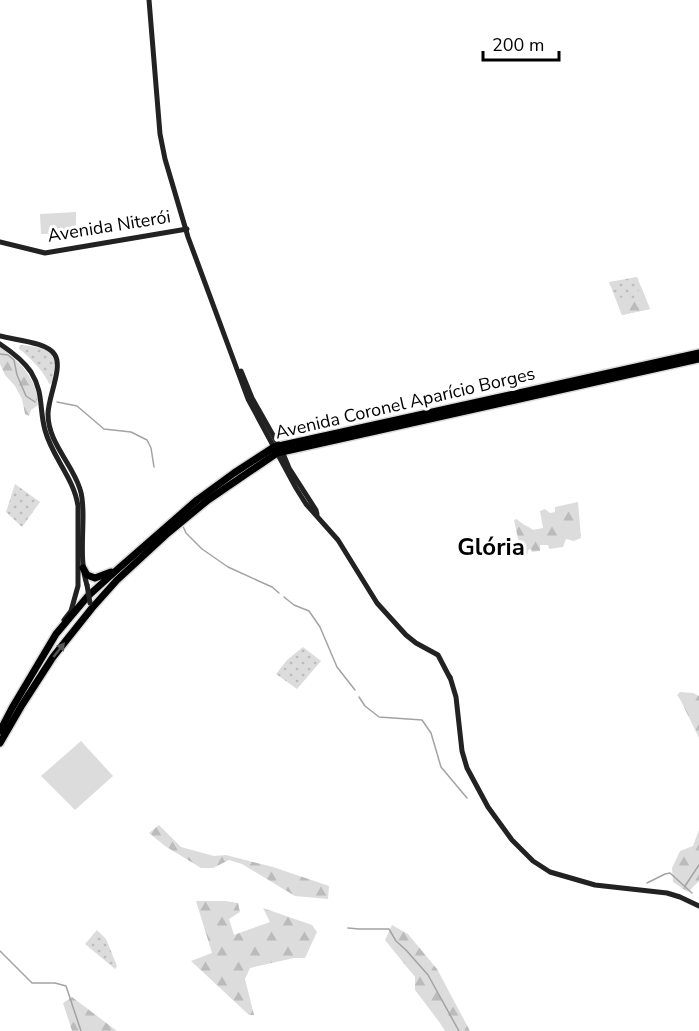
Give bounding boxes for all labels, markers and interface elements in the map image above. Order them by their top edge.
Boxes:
scale bar [483,24,560,62]
text: 200 m [492,33,544,57]
street label: Avenida Niterói [46,204,172,248]
street label: Avenida Coronel Aparício Borges [273,361,537,445]
district label: Glória [457,531,525,563]
one-way arrow [52,642,64,657]

